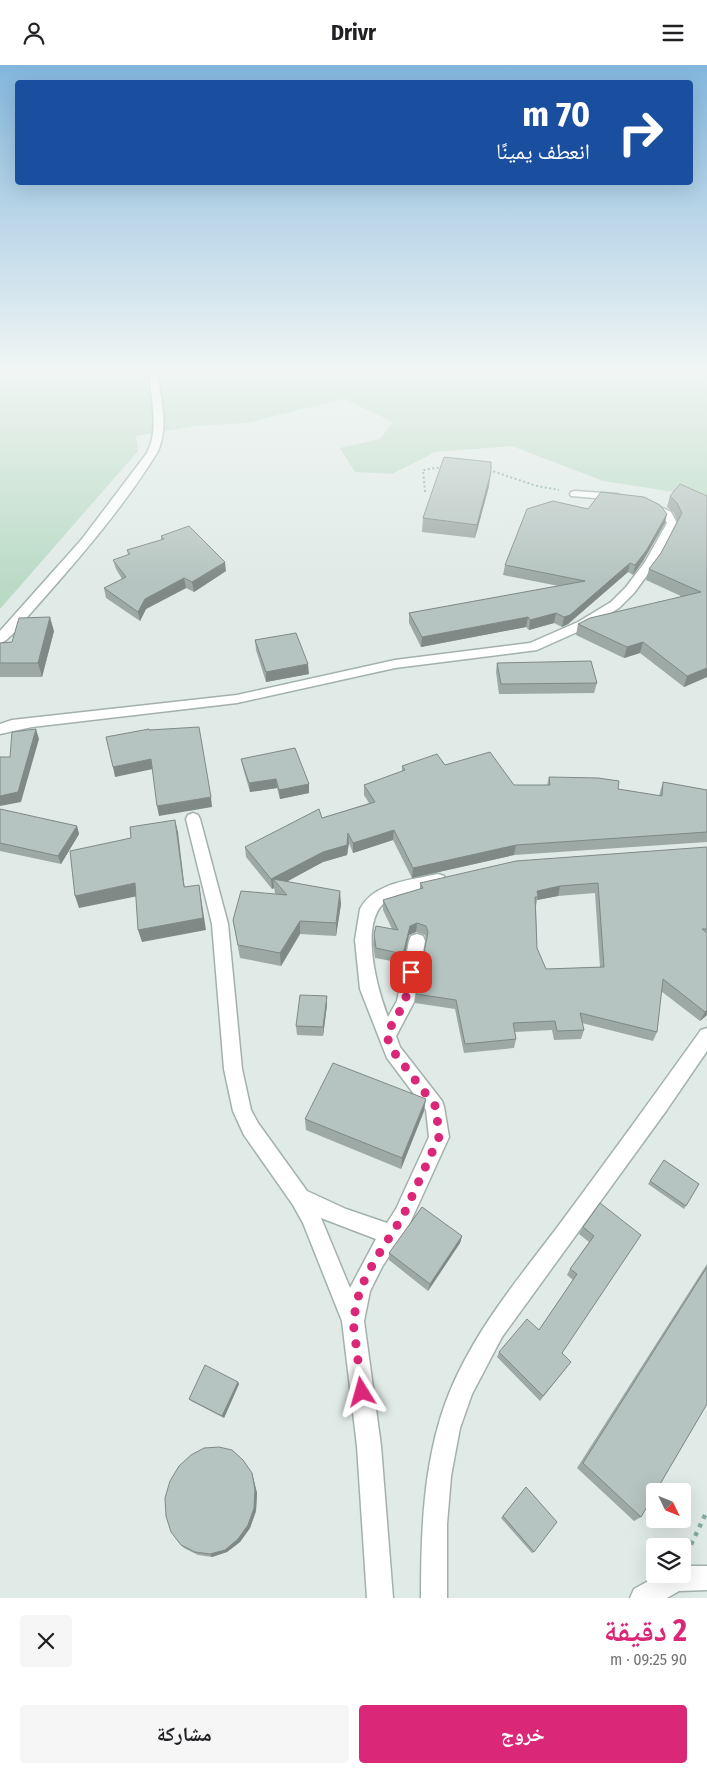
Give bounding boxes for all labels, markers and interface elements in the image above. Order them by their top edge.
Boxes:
icon: person [20,19,48,47]
text: Drivr [331,19,376,46]
icon: menu [659,19,687,47]
text: 70 m [522,93,590,135]
icon: right [608,100,673,165]
text: انعطف يمينًا [496,138,590,165]
pin [390,951,432,993]
icon: arrive [397,958,425,986]
position arrow [335,1365,387,1417]
north arrow [646,1483,691,1527]
map controls [646,1483,691,1583]
button: layers [646,1538,691,1583]
text: 2 دقيقة [604,1613,687,1649]
button: close [20,1615,72,1667]
text: 90 m · 09:25 [610,1650,687,1669]
button: مشاركة [20,1705,349,1763]
button: خروج [359,1705,687,1763]

